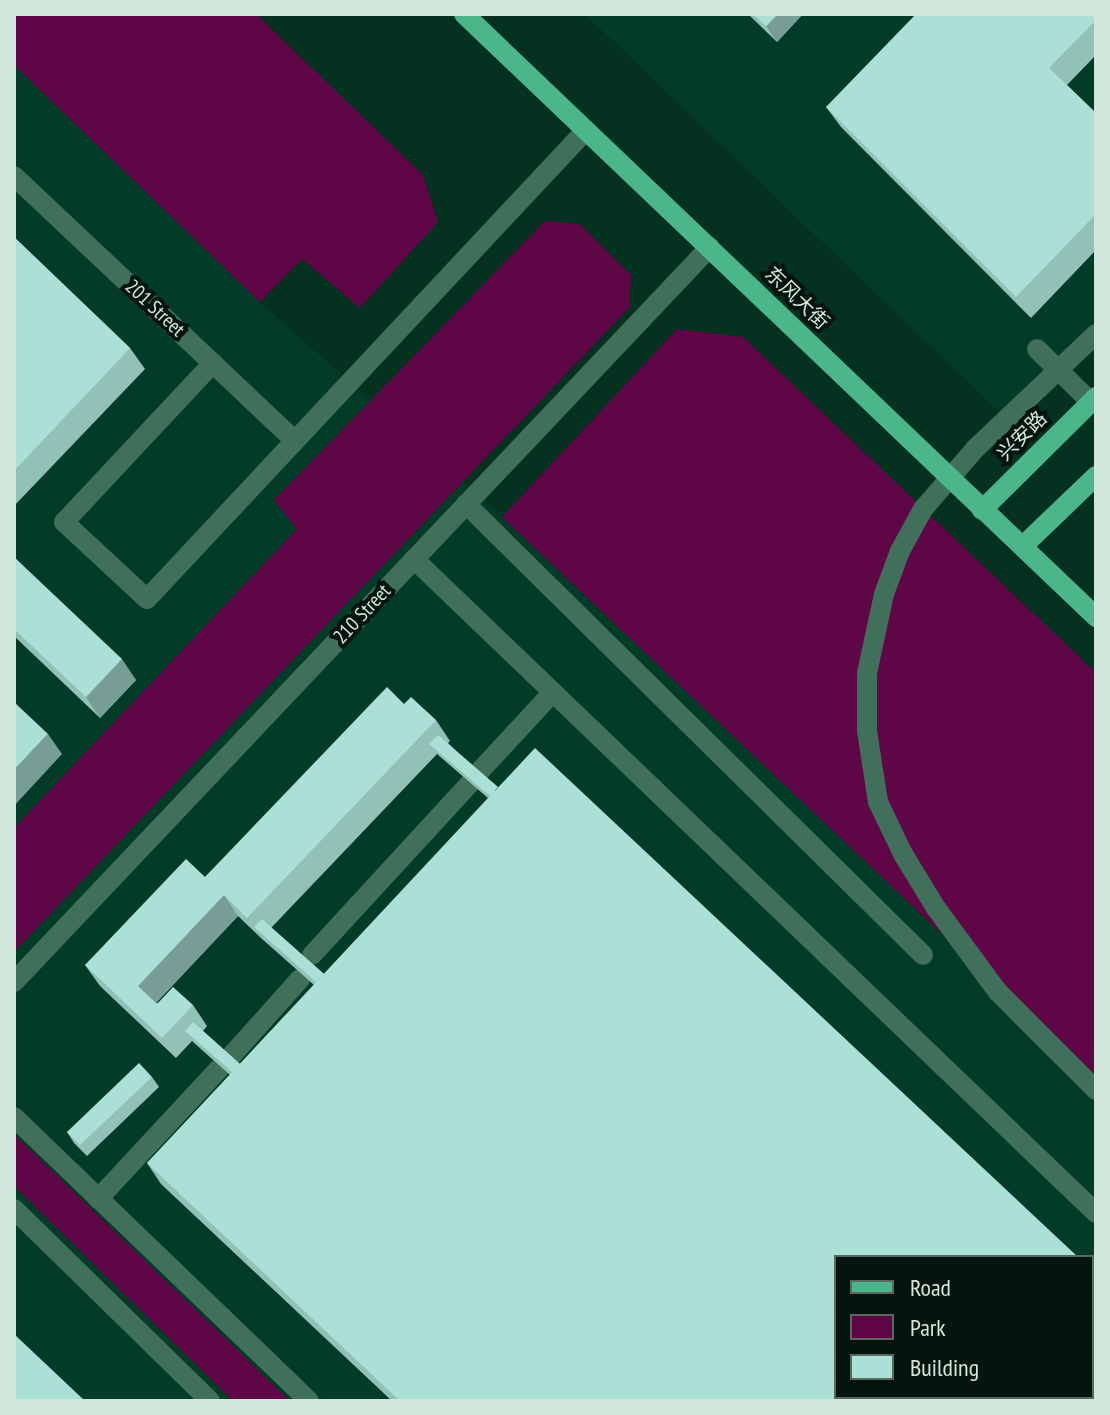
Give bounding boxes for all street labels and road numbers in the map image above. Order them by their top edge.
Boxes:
street label: 东风大街 [760,262,834,334]
street label: 201 Street [120,274,190,342]
street label: 兴安路 [992,406,1052,466]
street label: 210 Street [328,579,396,649]

